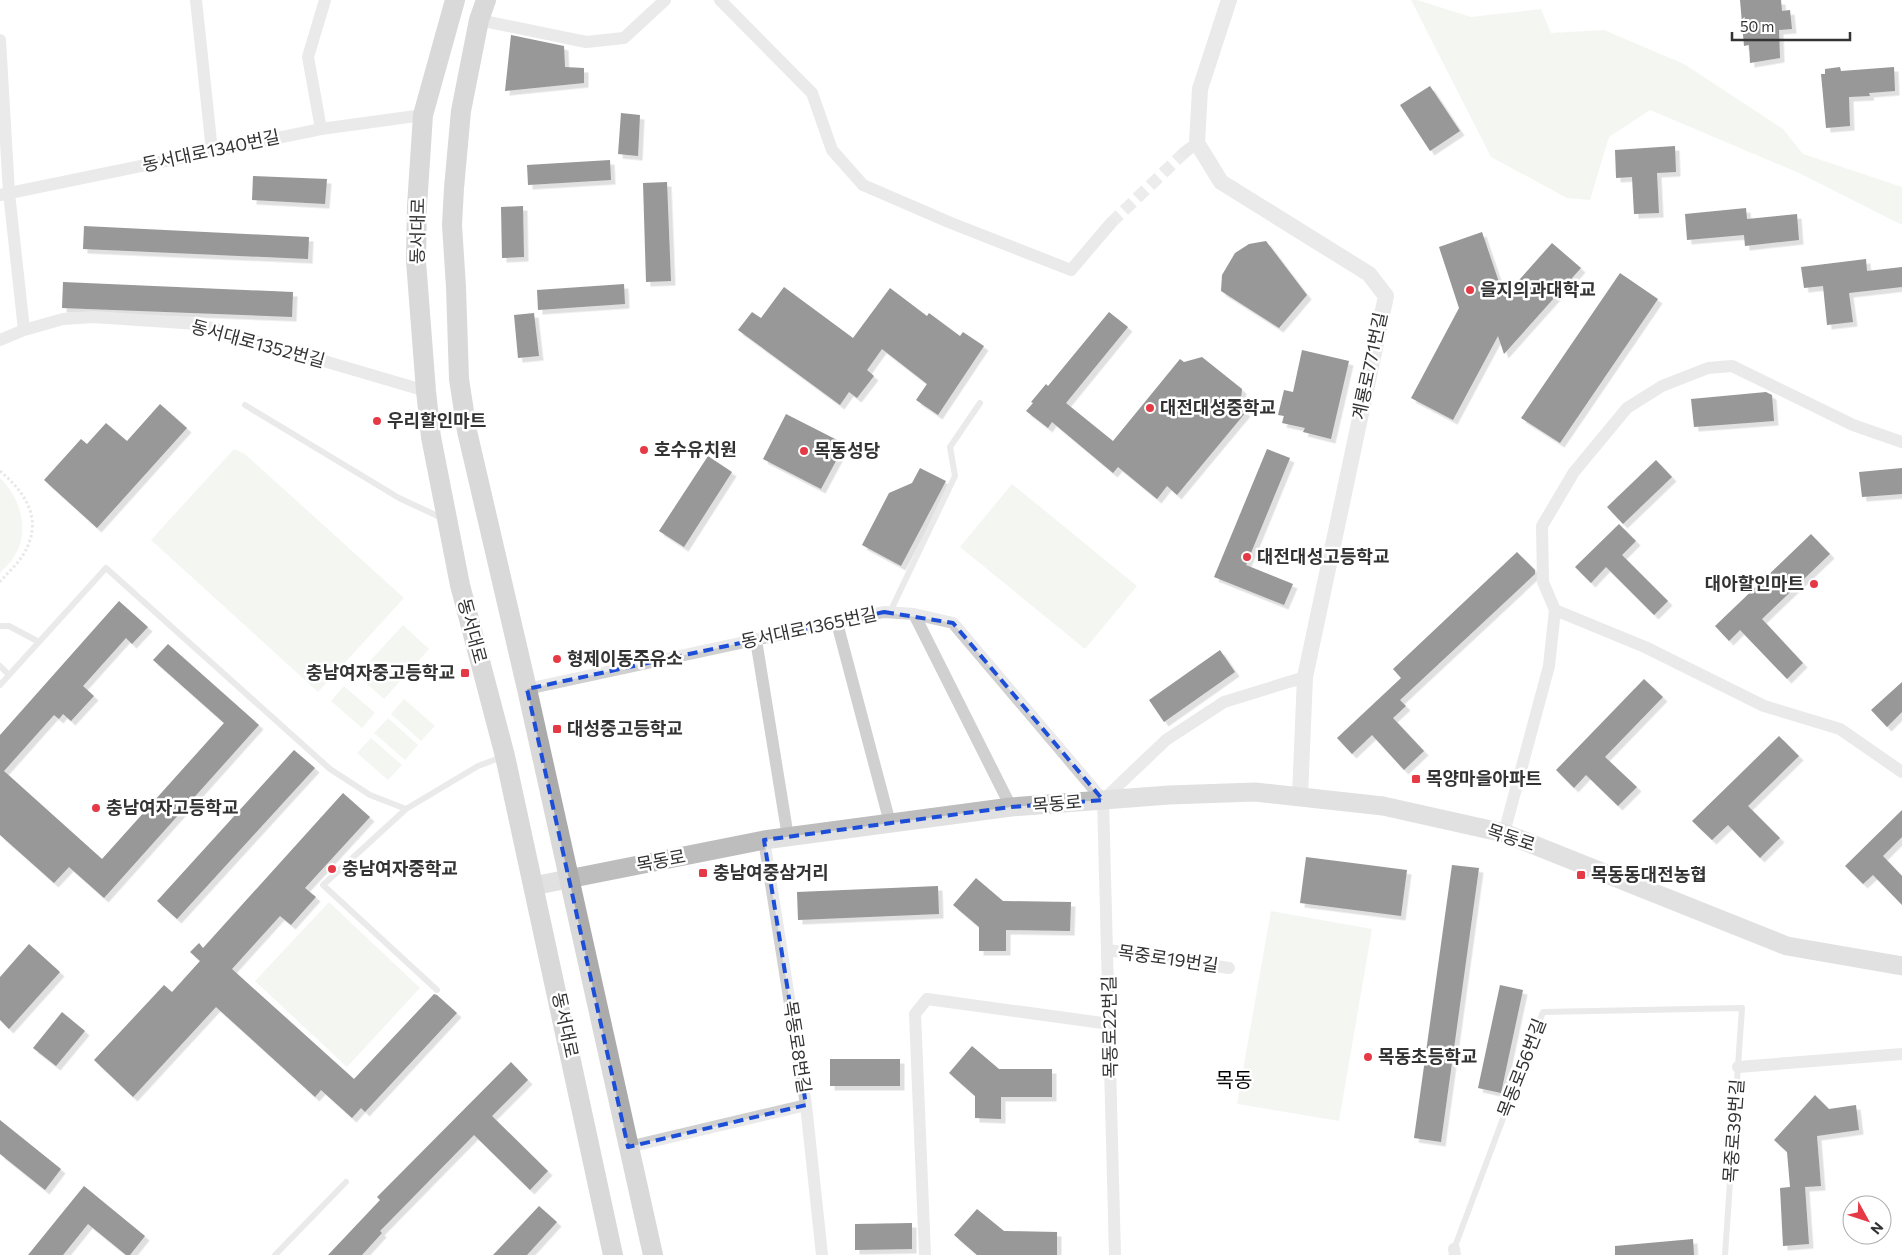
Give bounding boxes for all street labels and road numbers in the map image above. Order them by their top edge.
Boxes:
street label: 동서대로1340번길 [140,125,281,175]
street label: 동서대로 [405,198,429,264]
street label: 계룡로771번길 [1347,310,1391,422]
street label: 동서대로1352번길 [189,315,328,371]
street label: 동서대로 [454,596,492,666]
street label: 동서대로1365번길 [739,602,879,652]
street label: 목동로 [1031,790,1083,816]
street label: 목동로 [1484,819,1538,855]
street label: 목동로 [634,844,687,876]
street label: 목중로19번길 [1116,940,1220,976]
street label: 목동로22번길 [1097,975,1121,1079]
street label: 동서대로 [548,990,584,1059]
street label: 목동로8번길 [780,999,816,1095]
street label: 목동로56번길 [1492,1015,1550,1120]
street label: 목중로39번길 [1718,1078,1748,1184]

